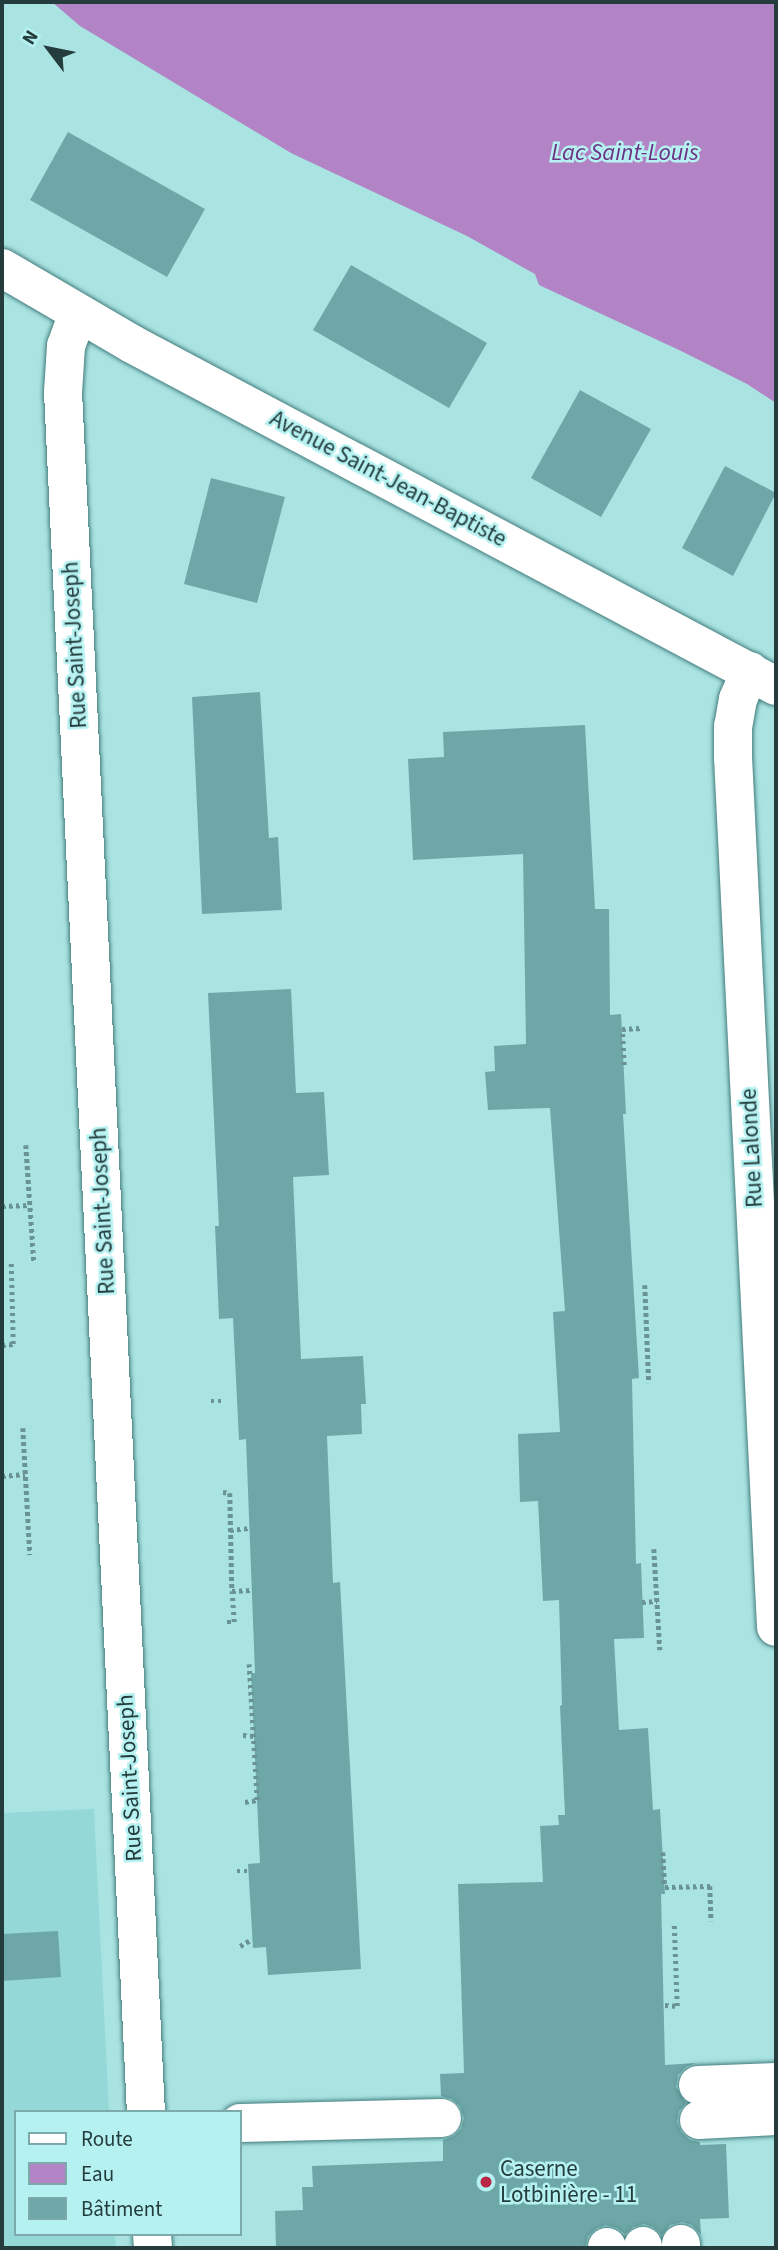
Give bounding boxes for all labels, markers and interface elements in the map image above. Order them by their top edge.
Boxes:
north arrow [14,14,84,84]
text: N [16,25,46,50]
water label: Lac Saint-Louis [551,139,699,167]
street label: Avenue Saint-Jean-Baptiste [265,405,511,553]
street label: Rue Saint-Joseph [57,561,93,729]
street label: Rue Lalonde [735,1088,769,1208]
street label: Rue Saint-Joseph [85,1127,121,1295]
street label: Rue Saint-Joseph [112,1694,148,1862]
legend [14,2110,242,2236]
text: Route [81,2124,133,2154]
place label: Caserne Lotbinière - 11 [500,2155,637,2209]
text: Eau [81,2159,114,2189]
marker: Caserne Lotbinière - 11 [478,2174,494,2190]
text: Bâtiment [81,2194,162,2224]

